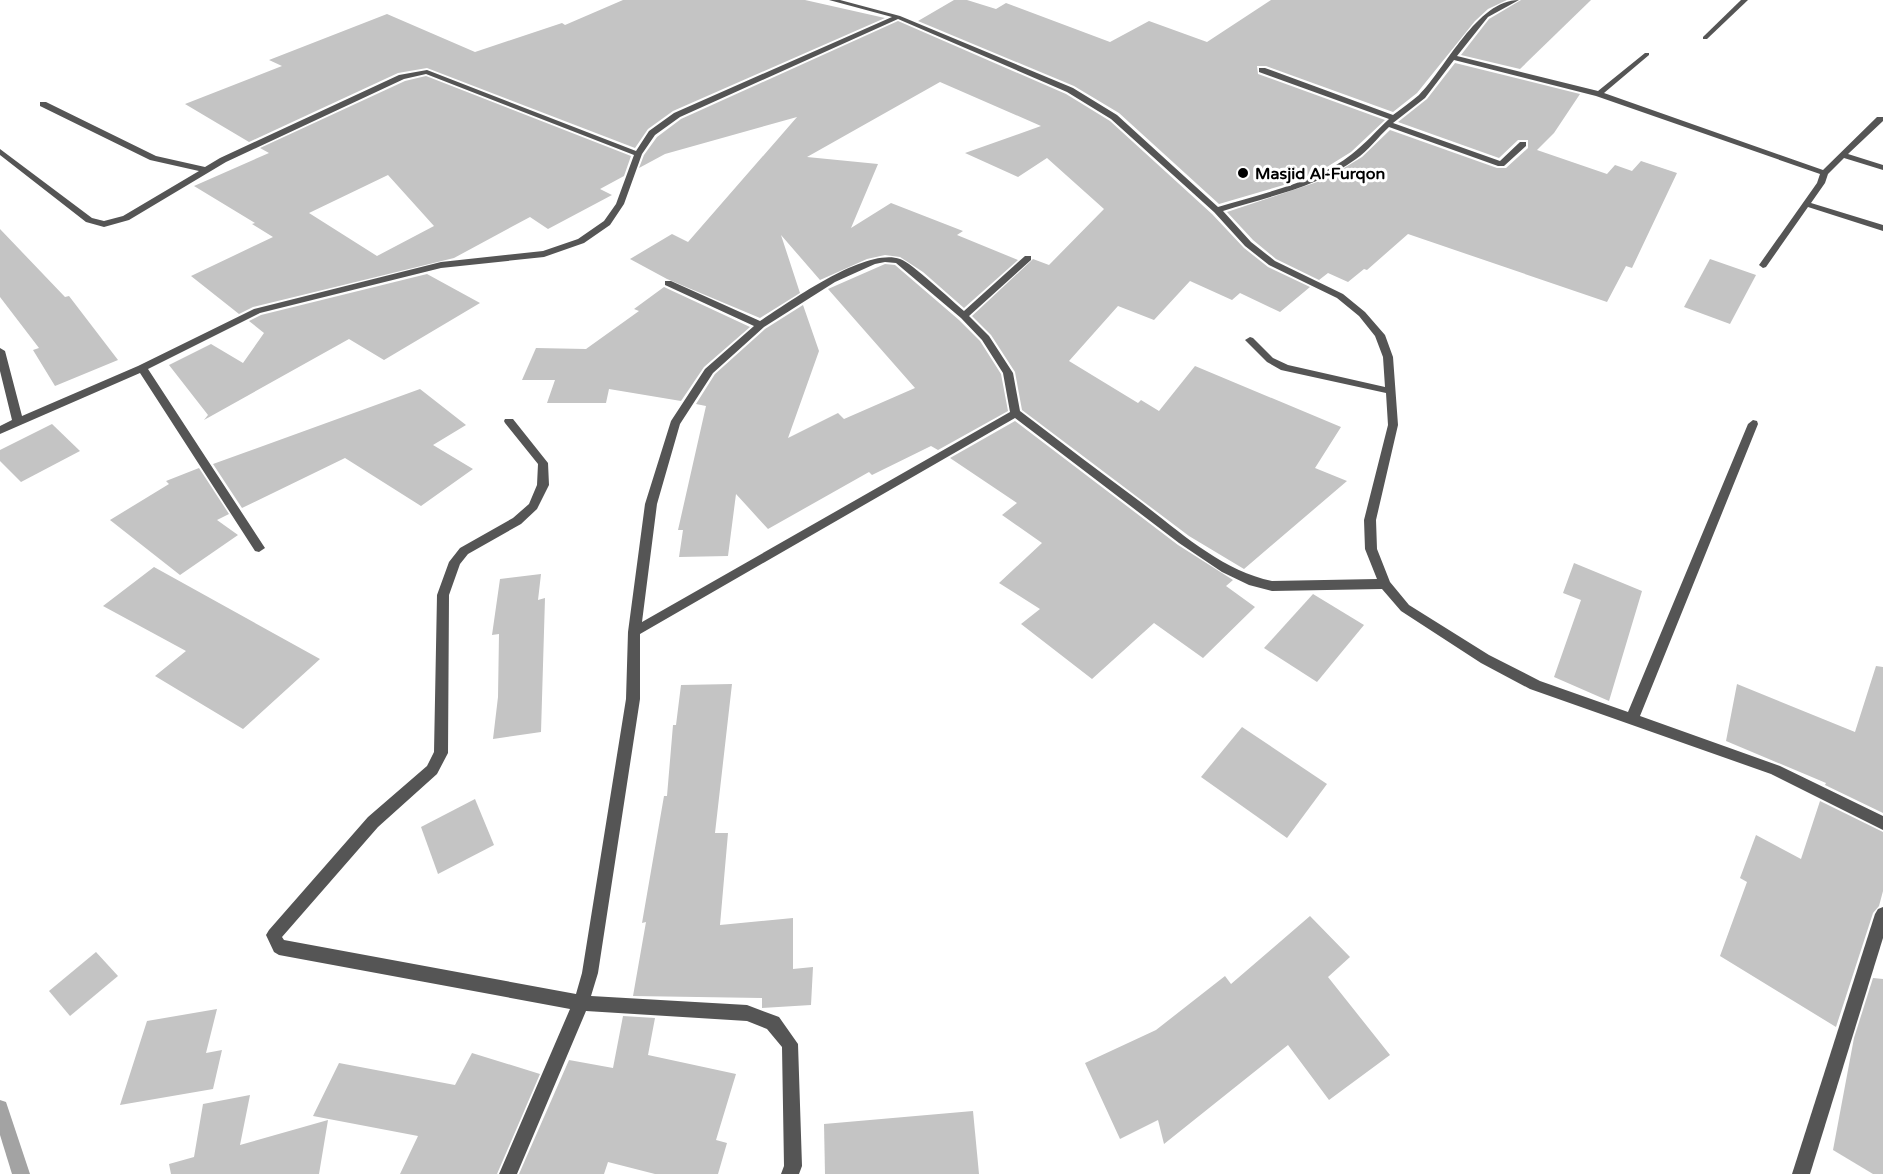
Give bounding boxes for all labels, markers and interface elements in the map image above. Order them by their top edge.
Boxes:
place label: Masjid Al-Furqon [1255,164,1385,184]
marker: Masjid Al-Furqon [1236,166,1250,180]

